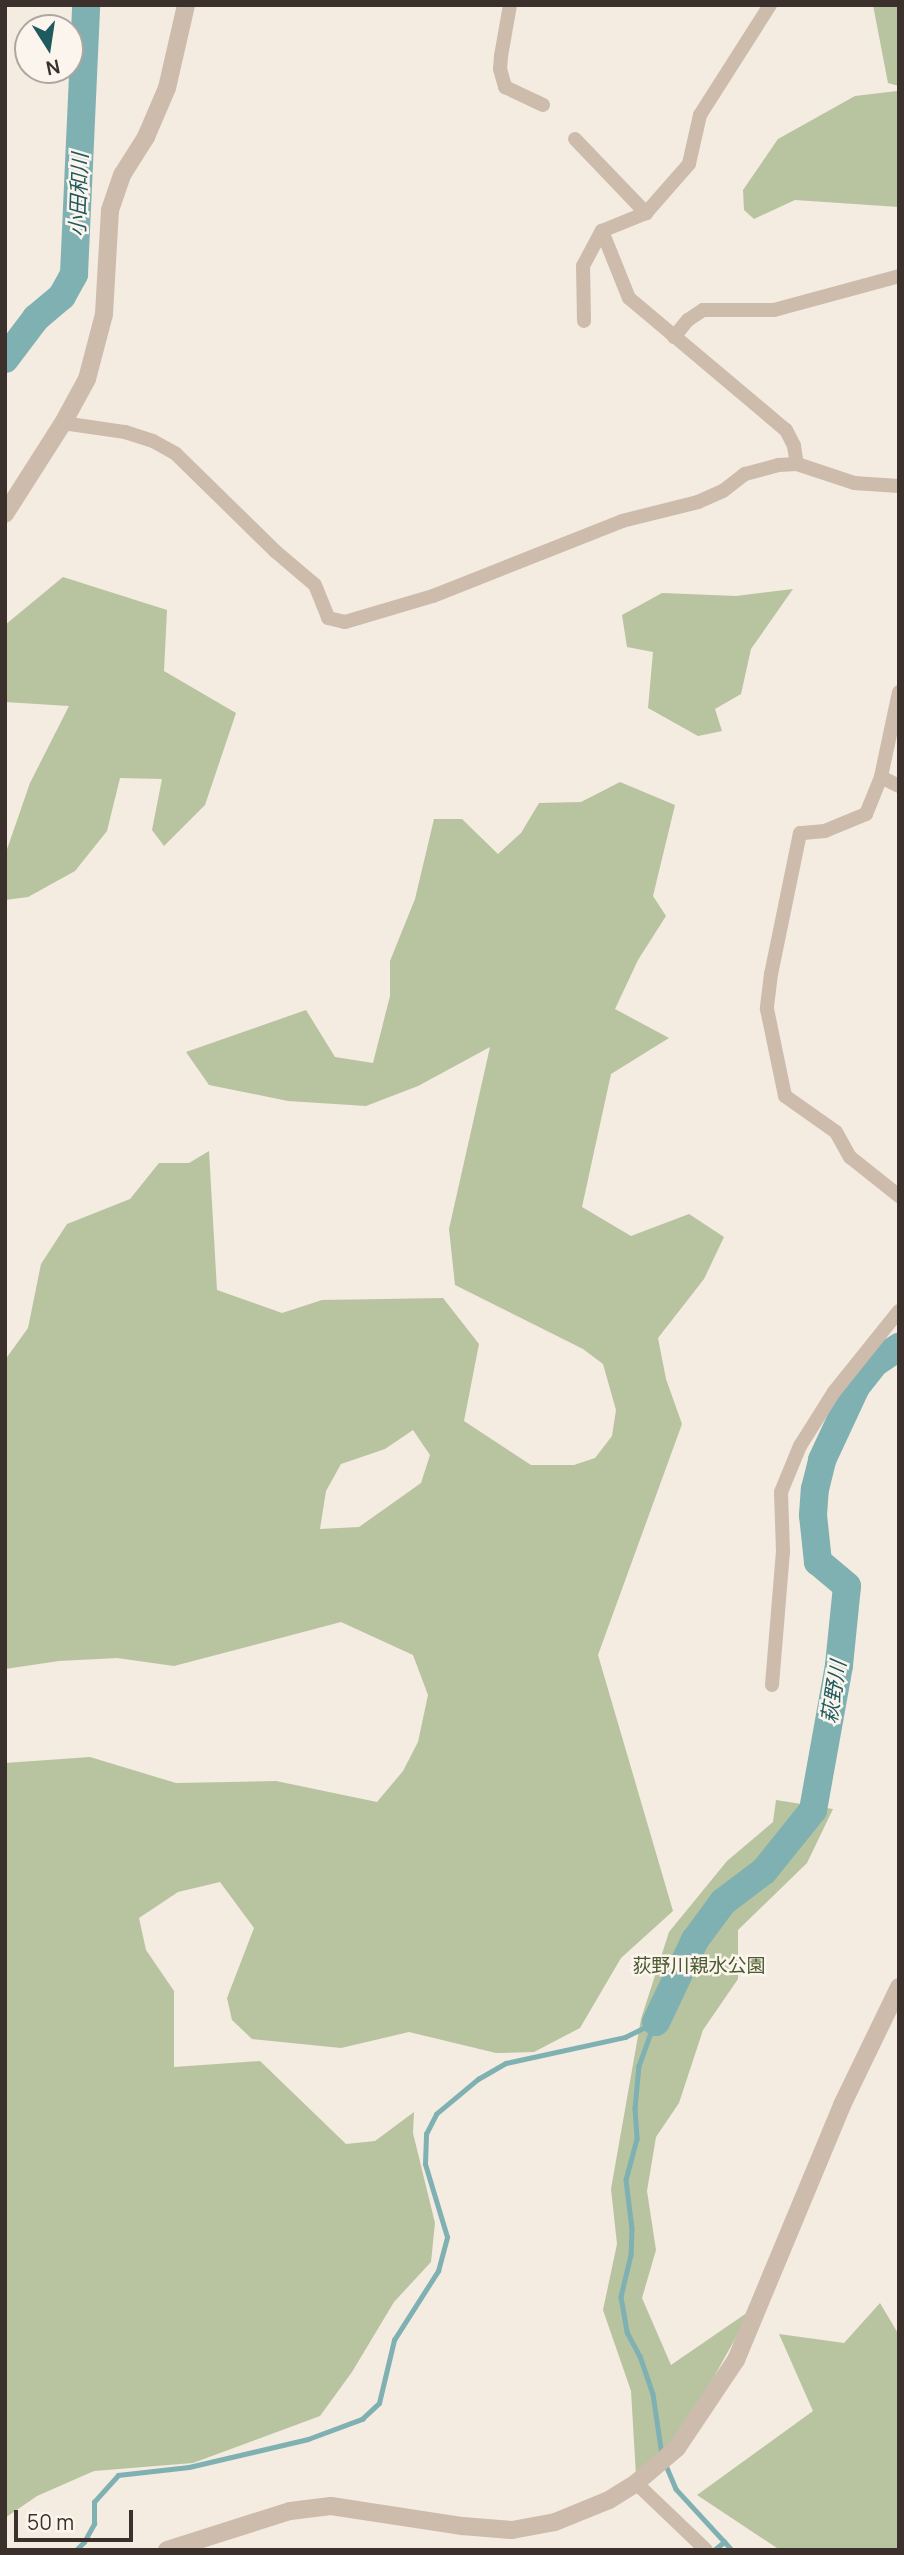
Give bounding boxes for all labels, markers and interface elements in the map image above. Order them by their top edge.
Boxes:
north arrow [14,14,84,84]
text: N [44,53,62,82]
water label: 小田和川 [64,153,92,237]
water label: 萩野川 [816,1659,850,1725]
park label: 荻野川親水公園 [633,1955,765,1977]
scale bar [18,2496,136,2540]
text: 50 m [27,2508,74,2536]

